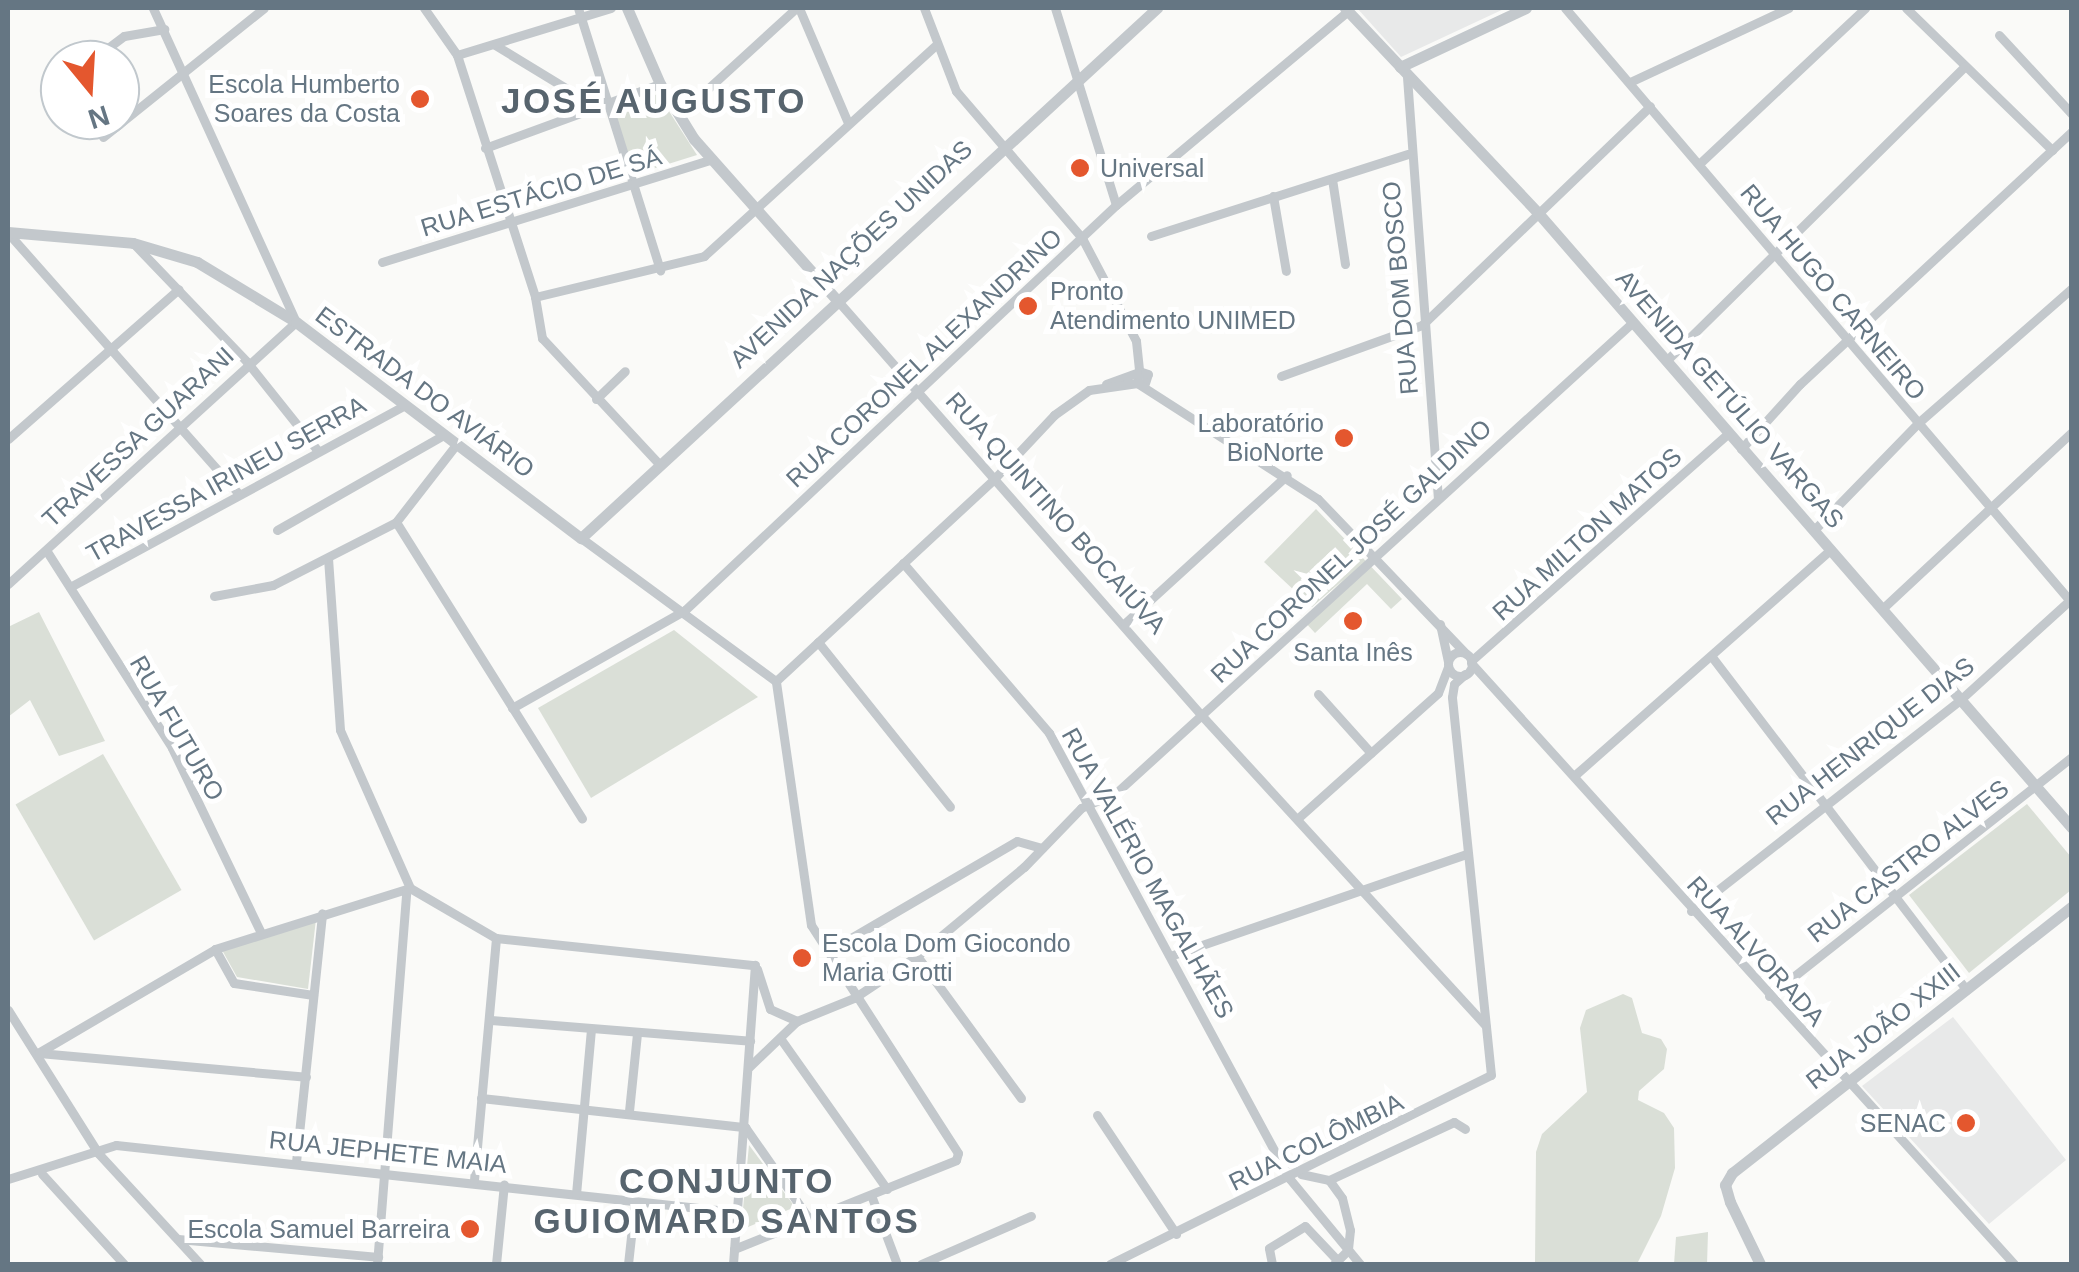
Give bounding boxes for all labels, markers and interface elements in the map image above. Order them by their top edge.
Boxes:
north arrow [40,40,140,140]
place label: Escola Humberto Soares da Costa [208,70,400,129]
district label: JOSÉ AUGUSTO [500,80,808,122]
marker: Escola Humberto Soares da Costa [409,88,431,110]
text: N [84,99,113,135]
street label: AVENIDA NAÇÕES UNIDAS [723,133,979,375]
street label: RUA ESTÁCIO DE SÁ [416,141,666,243]
place label: Universal [1100,153,1204,183]
marker: Universal [1069,157,1091,179]
street label: RUA HUGO CARNEIRO [1734,178,1932,406]
street label: RUA DOM BOSCO [1376,179,1424,397]
street label: RUA CORONEL ALEXANDRINO [779,221,1069,495]
street label: AVENIDA GETÚLIO VARGAS [1609,263,1851,535]
place label: Pronto Atendimento UNIMED [1050,277,1296,336]
marker: Pronto Atendimento UNIMED [1015,293,1041,319]
street label: ESTRADA DO AVIÁRIO [309,299,541,485]
street label: TRAVESSA GUARANI [35,340,241,534]
street label: RUA QUINTINO BOCAIÚVA [939,385,1173,641]
street label: TRAVESSA IRINEU SERRA [80,389,372,569]
place label: Laboratório BioNorte [1198,409,1324,468]
street label: RUA CORONEL JOSÉ GALDINO [1204,412,1498,690]
marker: Laboratório BioNorte [1333,427,1355,449]
street label: RUA MILTON MATOS [1486,441,1688,627]
marker: Santa Inês [1342,610,1364,632]
place label: Santa Inês [1293,637,1413,667]
street label: RUA FUTURO [123,650,231,806]
street label: RUA HENRIQUE DIAS [1760,650,1980,832]
street label: RUA VALÉRIO MAGALHÃES [1055,722,1241,1024]
street label: RUA CASTRO ALVES [1800,772,2016,950]
street label: RUA ALVORADA [1680,869,1832,1033]
place label: Escola Dom Giocondo Maria Grotti [822,929,1071,988]
marker: Escola Dom Giocondo Maria Grotti [791,947,813,969]
street label: RUA JOÃO XXIII [1799,956,1967,1096]
street label: RUA COLÔMBIA [1223,1087,1409,1197]
place label: SENAC [1860,1108,1946,1138]
marker: SENAC [1955,1112,1977,1134]
street label: RUA JEPHETE MAIA [267,1125,509,1179]
district label: CONJUNTO GUIOMARD SANTOS [534,1160,920,1242]
place label: Escola Samuel Barreira [187,1214,450,1244]
marker: Escola Samuel Barreira [459,1218,481,1240]

